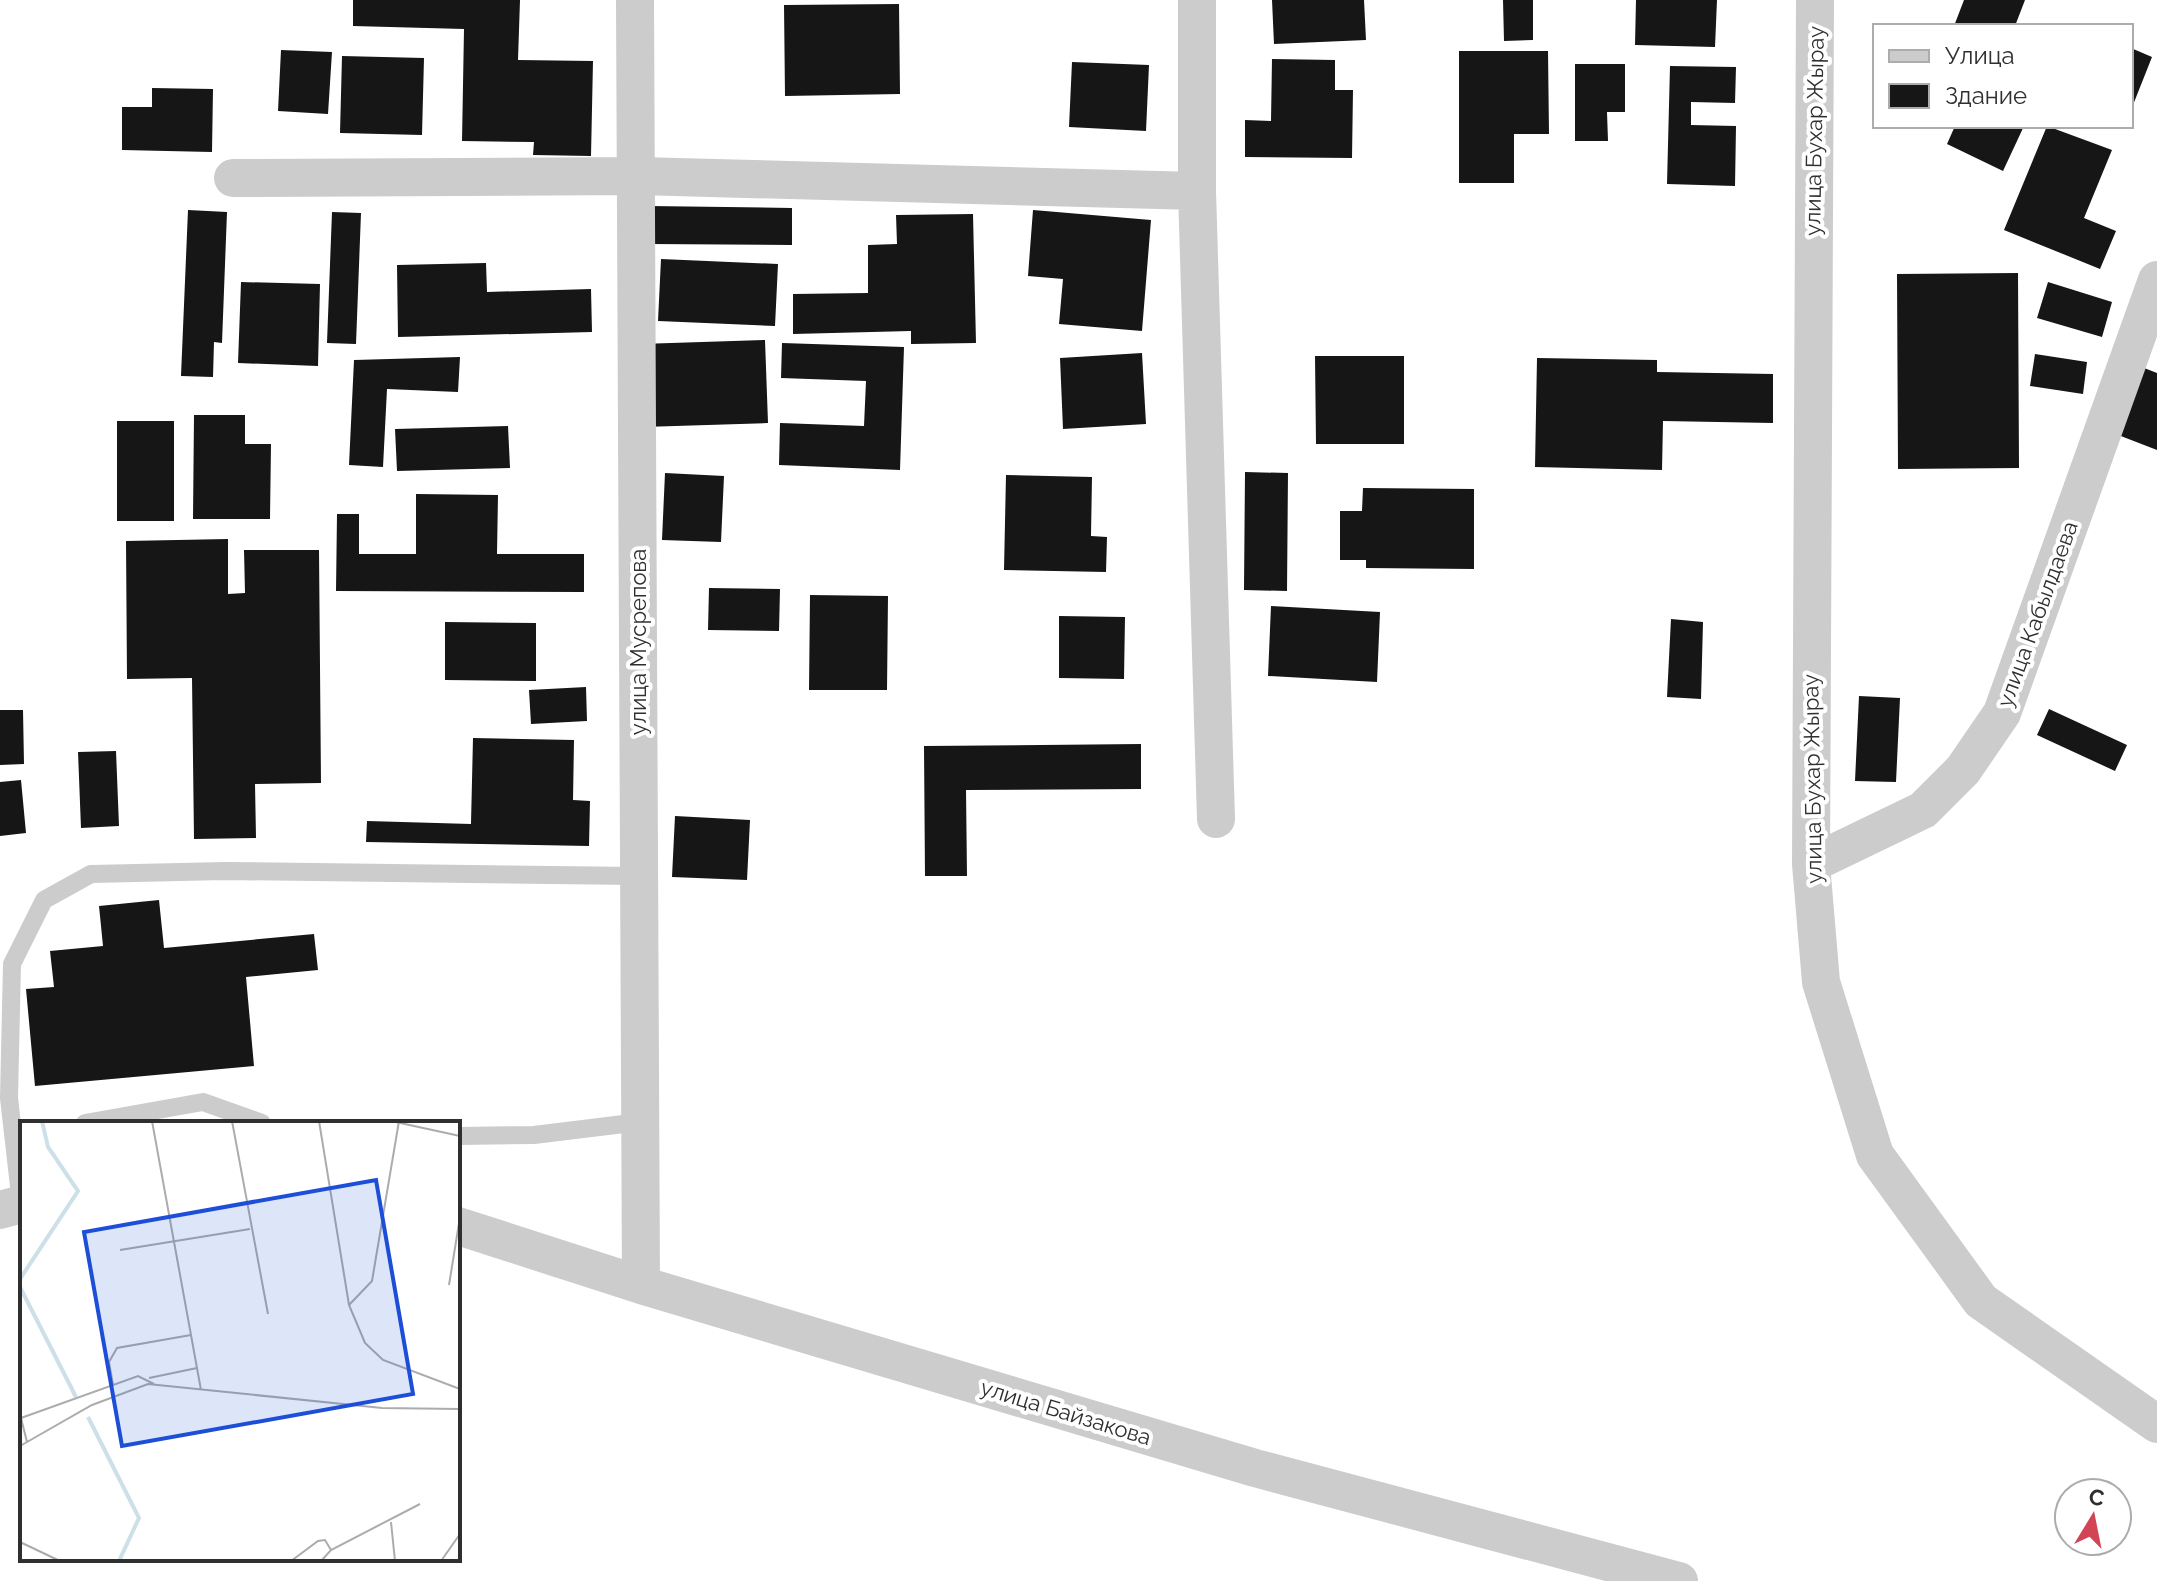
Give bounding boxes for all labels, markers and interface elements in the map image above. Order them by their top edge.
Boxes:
legend [1873,24,2133,128]
street label: улица Бухар Жырау [1799,26,1829,236]
text: Улица [1945,41,2015,70]
text: Здание [1945,81,2027,110]
street label: улица Кабылдаева [1991,517,2083,711]
street label: улица Мусрепова [625,549,651,735]
street label: улица Бухар Жырау [1797,674,1827,884]
inset map [20,1121,460,1561]
street label: улица Байзакова [978,1374,1154,1450]
north arrow [2053,1477,2133,1557]
text: С [2087,1483,2106,1511]

